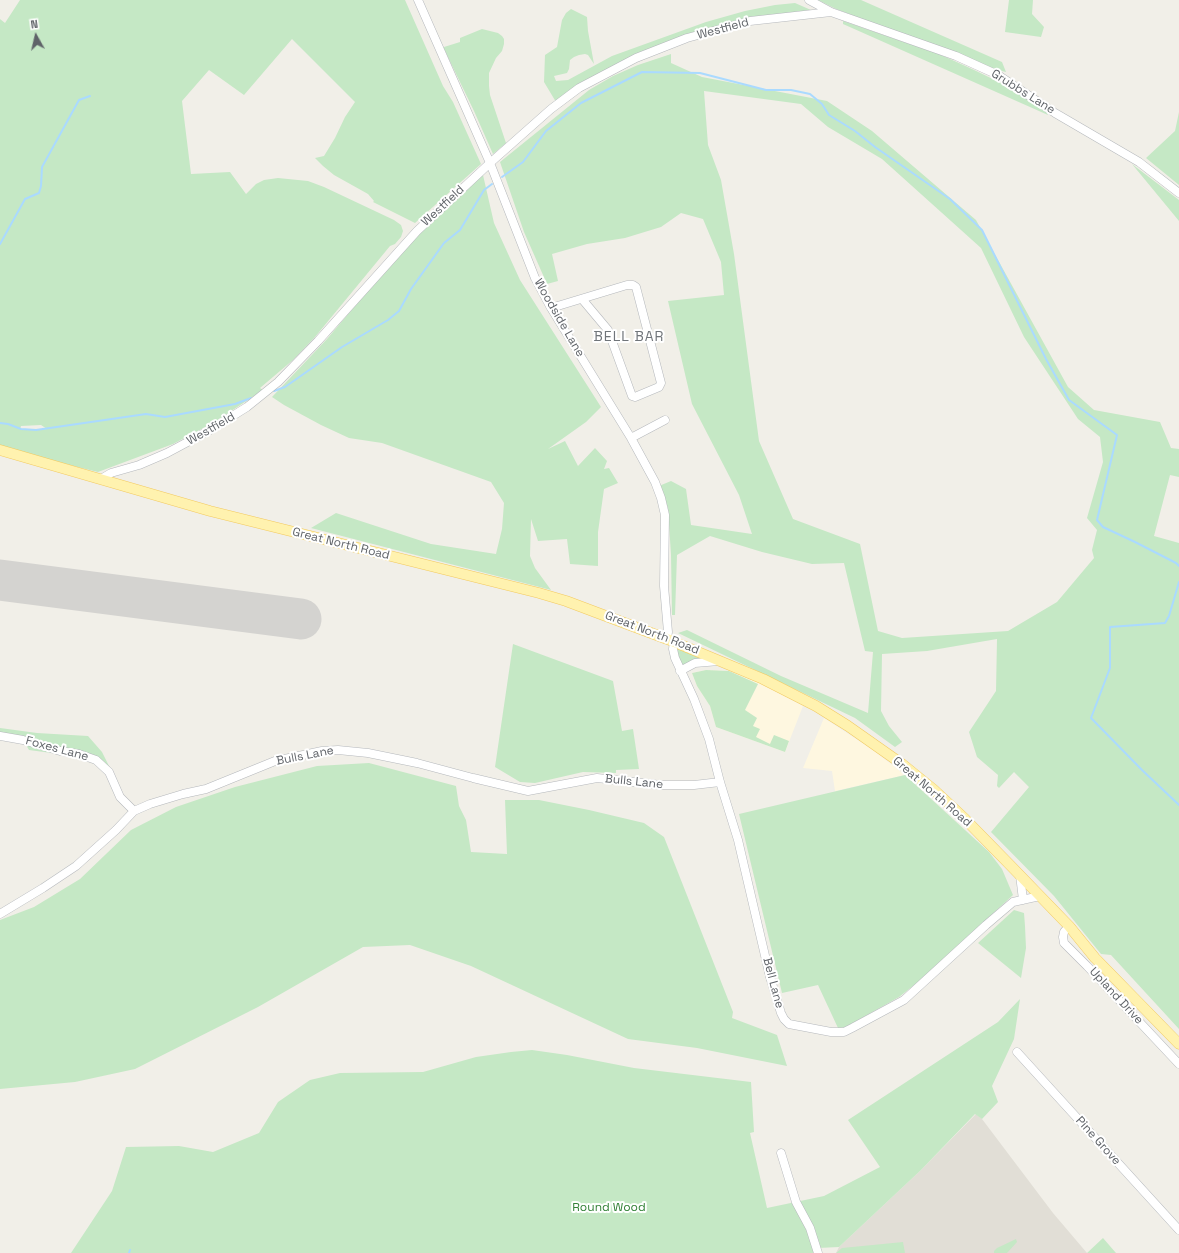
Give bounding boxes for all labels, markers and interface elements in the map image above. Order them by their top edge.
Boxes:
street label: Westfield [695,15,751,43]
north arrow [16,16,56,56]
text: N [30,17,39,32]
street label: Grubbs Lane [988,67,1058,117]
street label: Westfield [419,183,467,229]
street label: Woodside Lane [531,276,587,360]
district label: BELL BAR [594,329,664,345]
street label: Westfield [184,409,238,449]
street label: Great North Road [291,525,391,563]
street label: Great North Road [603,608,701,658]
street label: Foxes Lane [24,734,90,764]
street label: Bulls Lane [275,743,335,769]
street label: Great North Road [890,754,974,830]
street label: Bulls Lane [604,772,664,792]
street label: Bell Lane [759,956,787,1010]
street label: Upland Drive [1086,965,1146,1027]
street label: Pine Grove [1072,1114,1124,1168]
park label: Round Wood [572,1201,646,1215]

